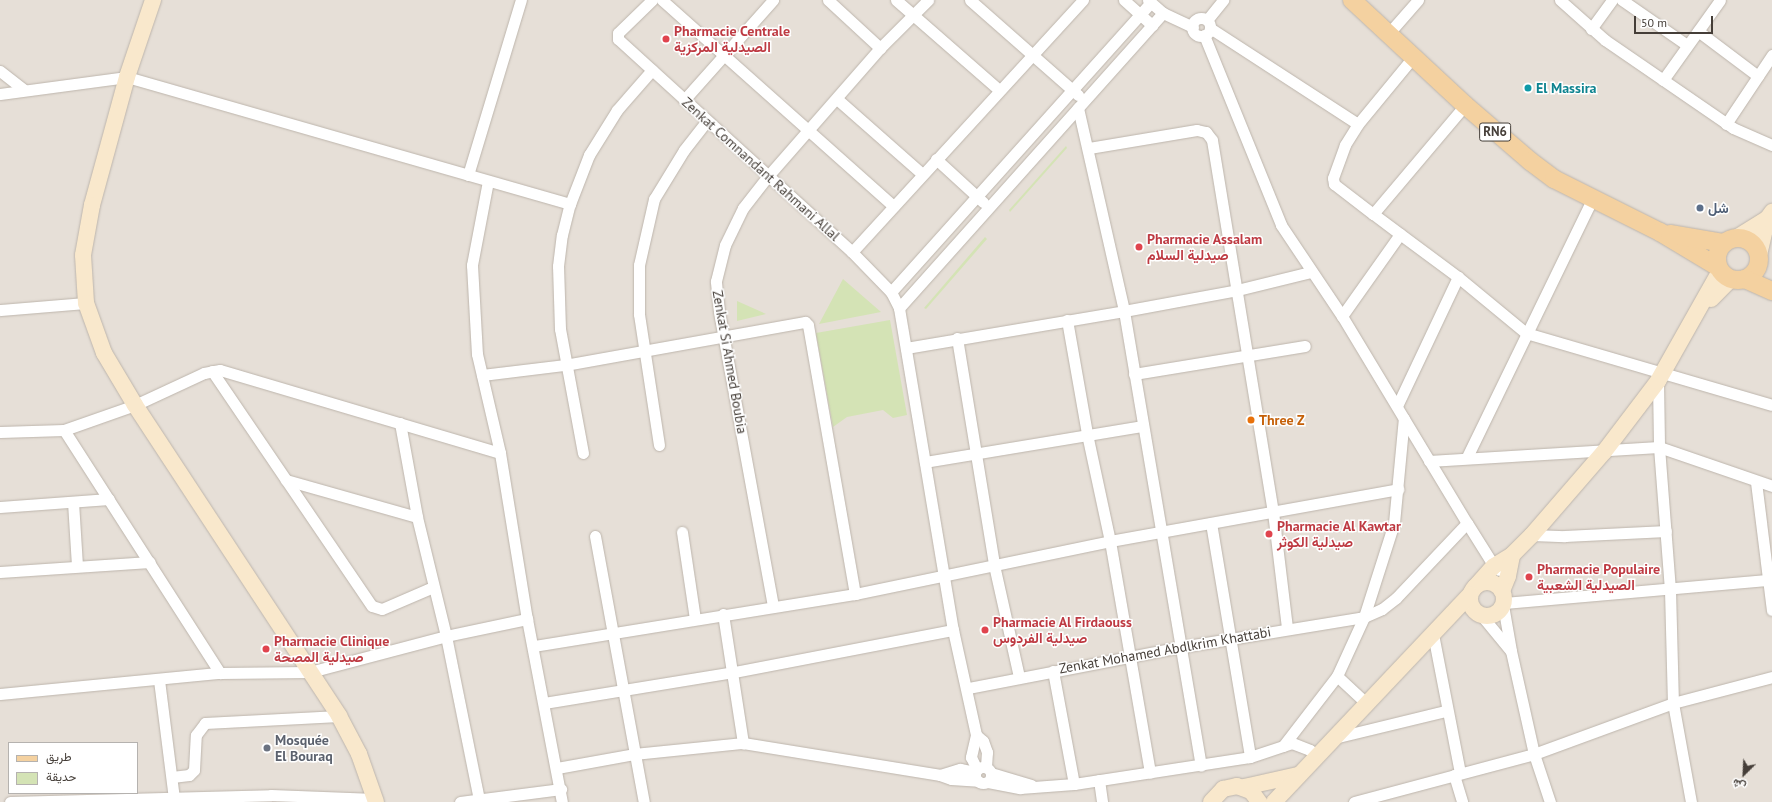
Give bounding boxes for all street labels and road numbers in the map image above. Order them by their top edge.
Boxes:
street label: Zenkat Comnandant Rahmani Allal [679,94,843,244]
road number: RN6 [1479,121,1511,143]
street label: Zenkat Si Ahmed Boubia [709,289,751,435]
street label: Zenkat Mohamed Abdlkrim Khattabi [1058,623,1272,677]

